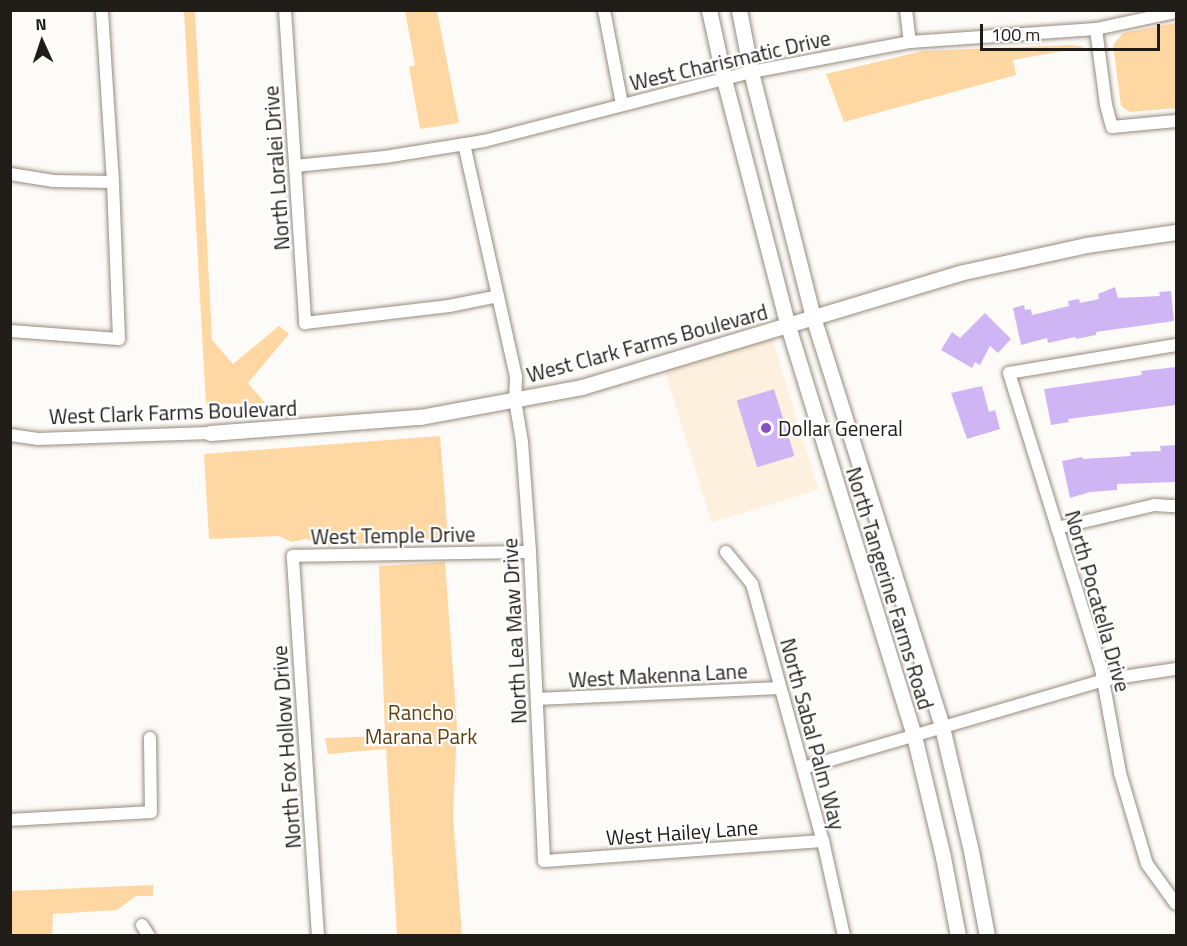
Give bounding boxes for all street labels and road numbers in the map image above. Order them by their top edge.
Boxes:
street label: West Charismatic Drive [627,25,833,95]
street label: North Loralei Drive [258,85,294,251]
street label: West Clark Farms Boulevard [524,299,770,387]
street label: West Clark Farms Boulevard [48,395,298,429]
street label: North Tangerine Farms Road [841,464,939,712]
street label: North Pocatella Drive [1060,507,1136,695]
street label: West Temple Drive [310,521,476,549]
street label: North Lea Maw Drive [497,537,531,725]
street label: North Sabal Palm Way [775,635,851,833]
street label: North Fox Hollow Drive [266,645,306,849]
street label: West Makenna Lane [568,658,748,692]
street label: West Hailey Lane [605,814,759,850]

